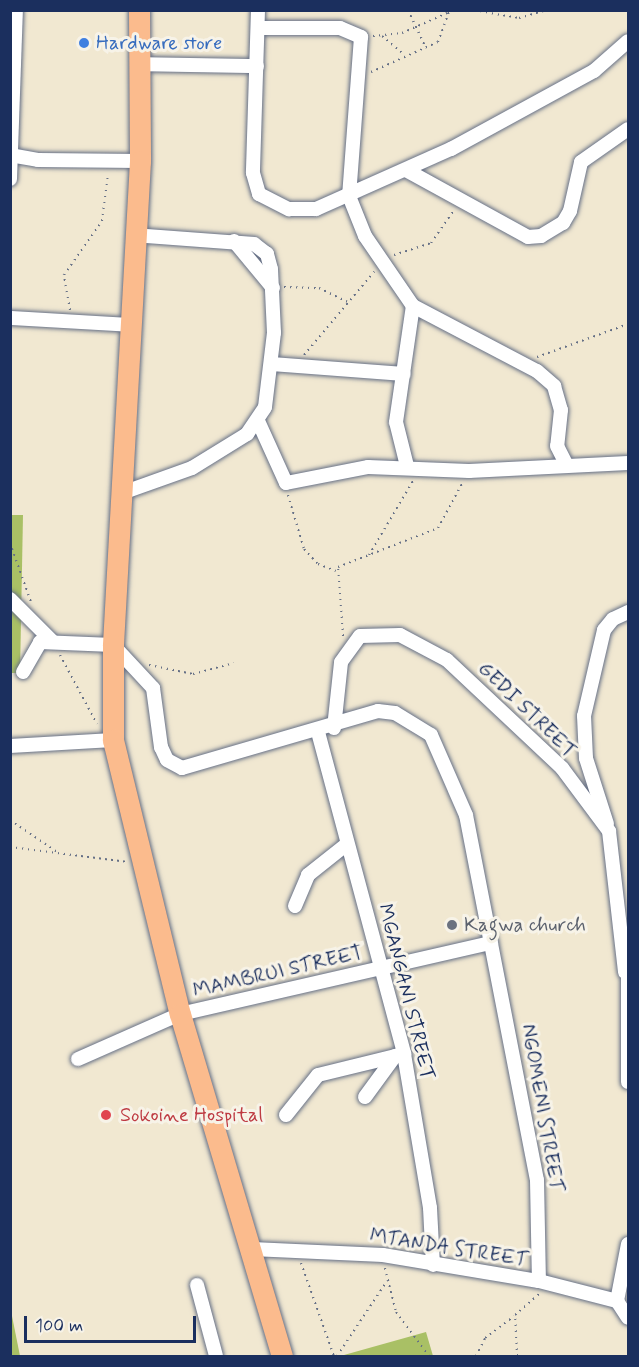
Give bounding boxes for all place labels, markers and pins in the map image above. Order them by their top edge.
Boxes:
place label: Hardware store [96,31,222,55]
marker: Hardware store [77,36,91,50]
place label: Kagwa church [464,913,586,937]
marker: Kagwa church [445,918,459,932]
place label: Sokoine Hospital [120,1103,265,1127]
marker: Sokoine Hospital [97,1106,115,1124]

